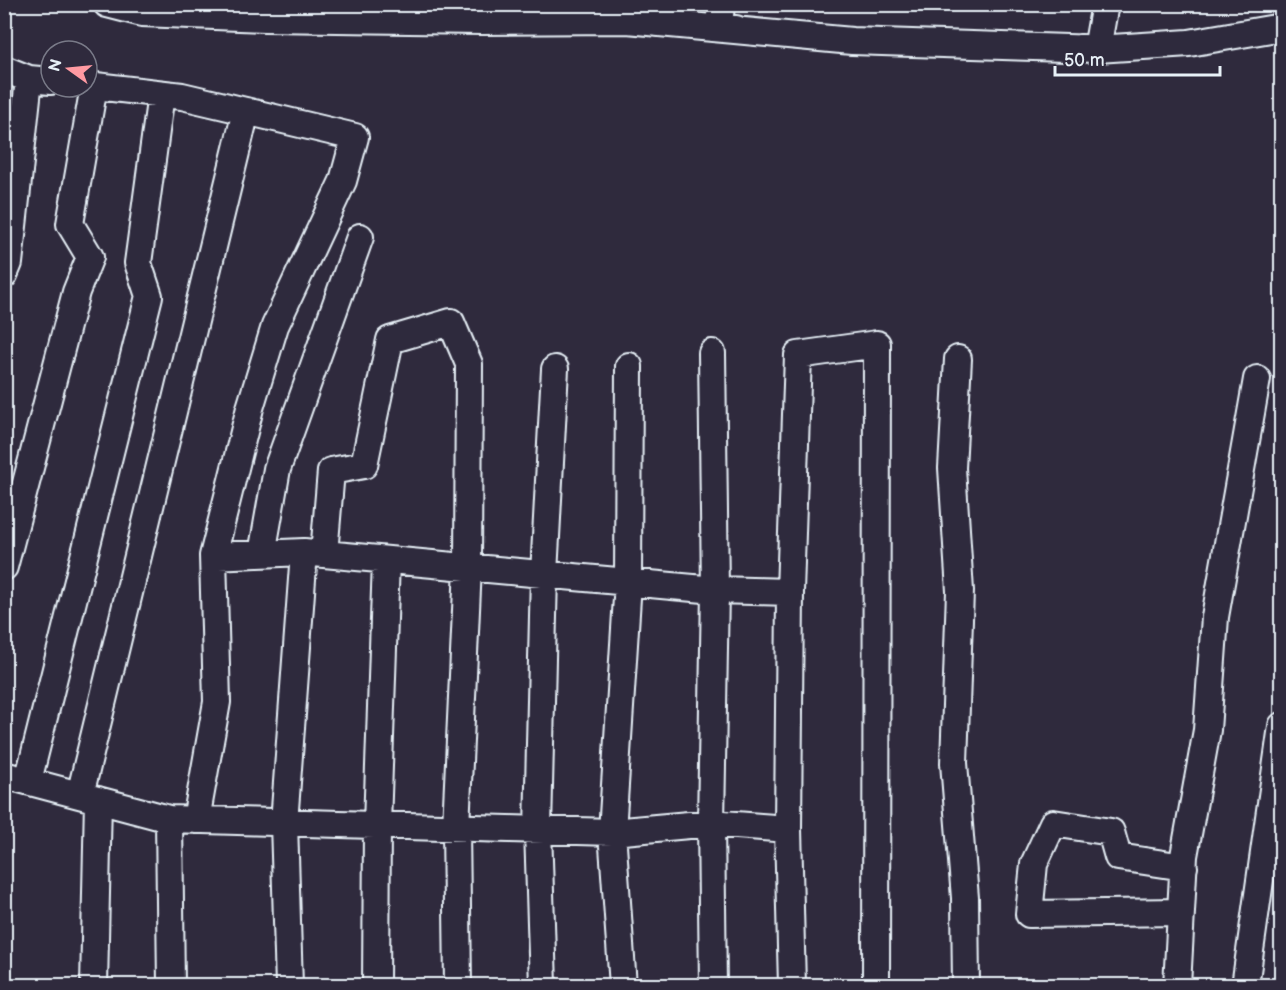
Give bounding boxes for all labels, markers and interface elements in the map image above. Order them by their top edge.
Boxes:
north arrow [39,39,99,99]
scale bar [1055,39,1220,77]
text: 50 m [1064,50,1105,71]
text: N [45,57,67,74]

